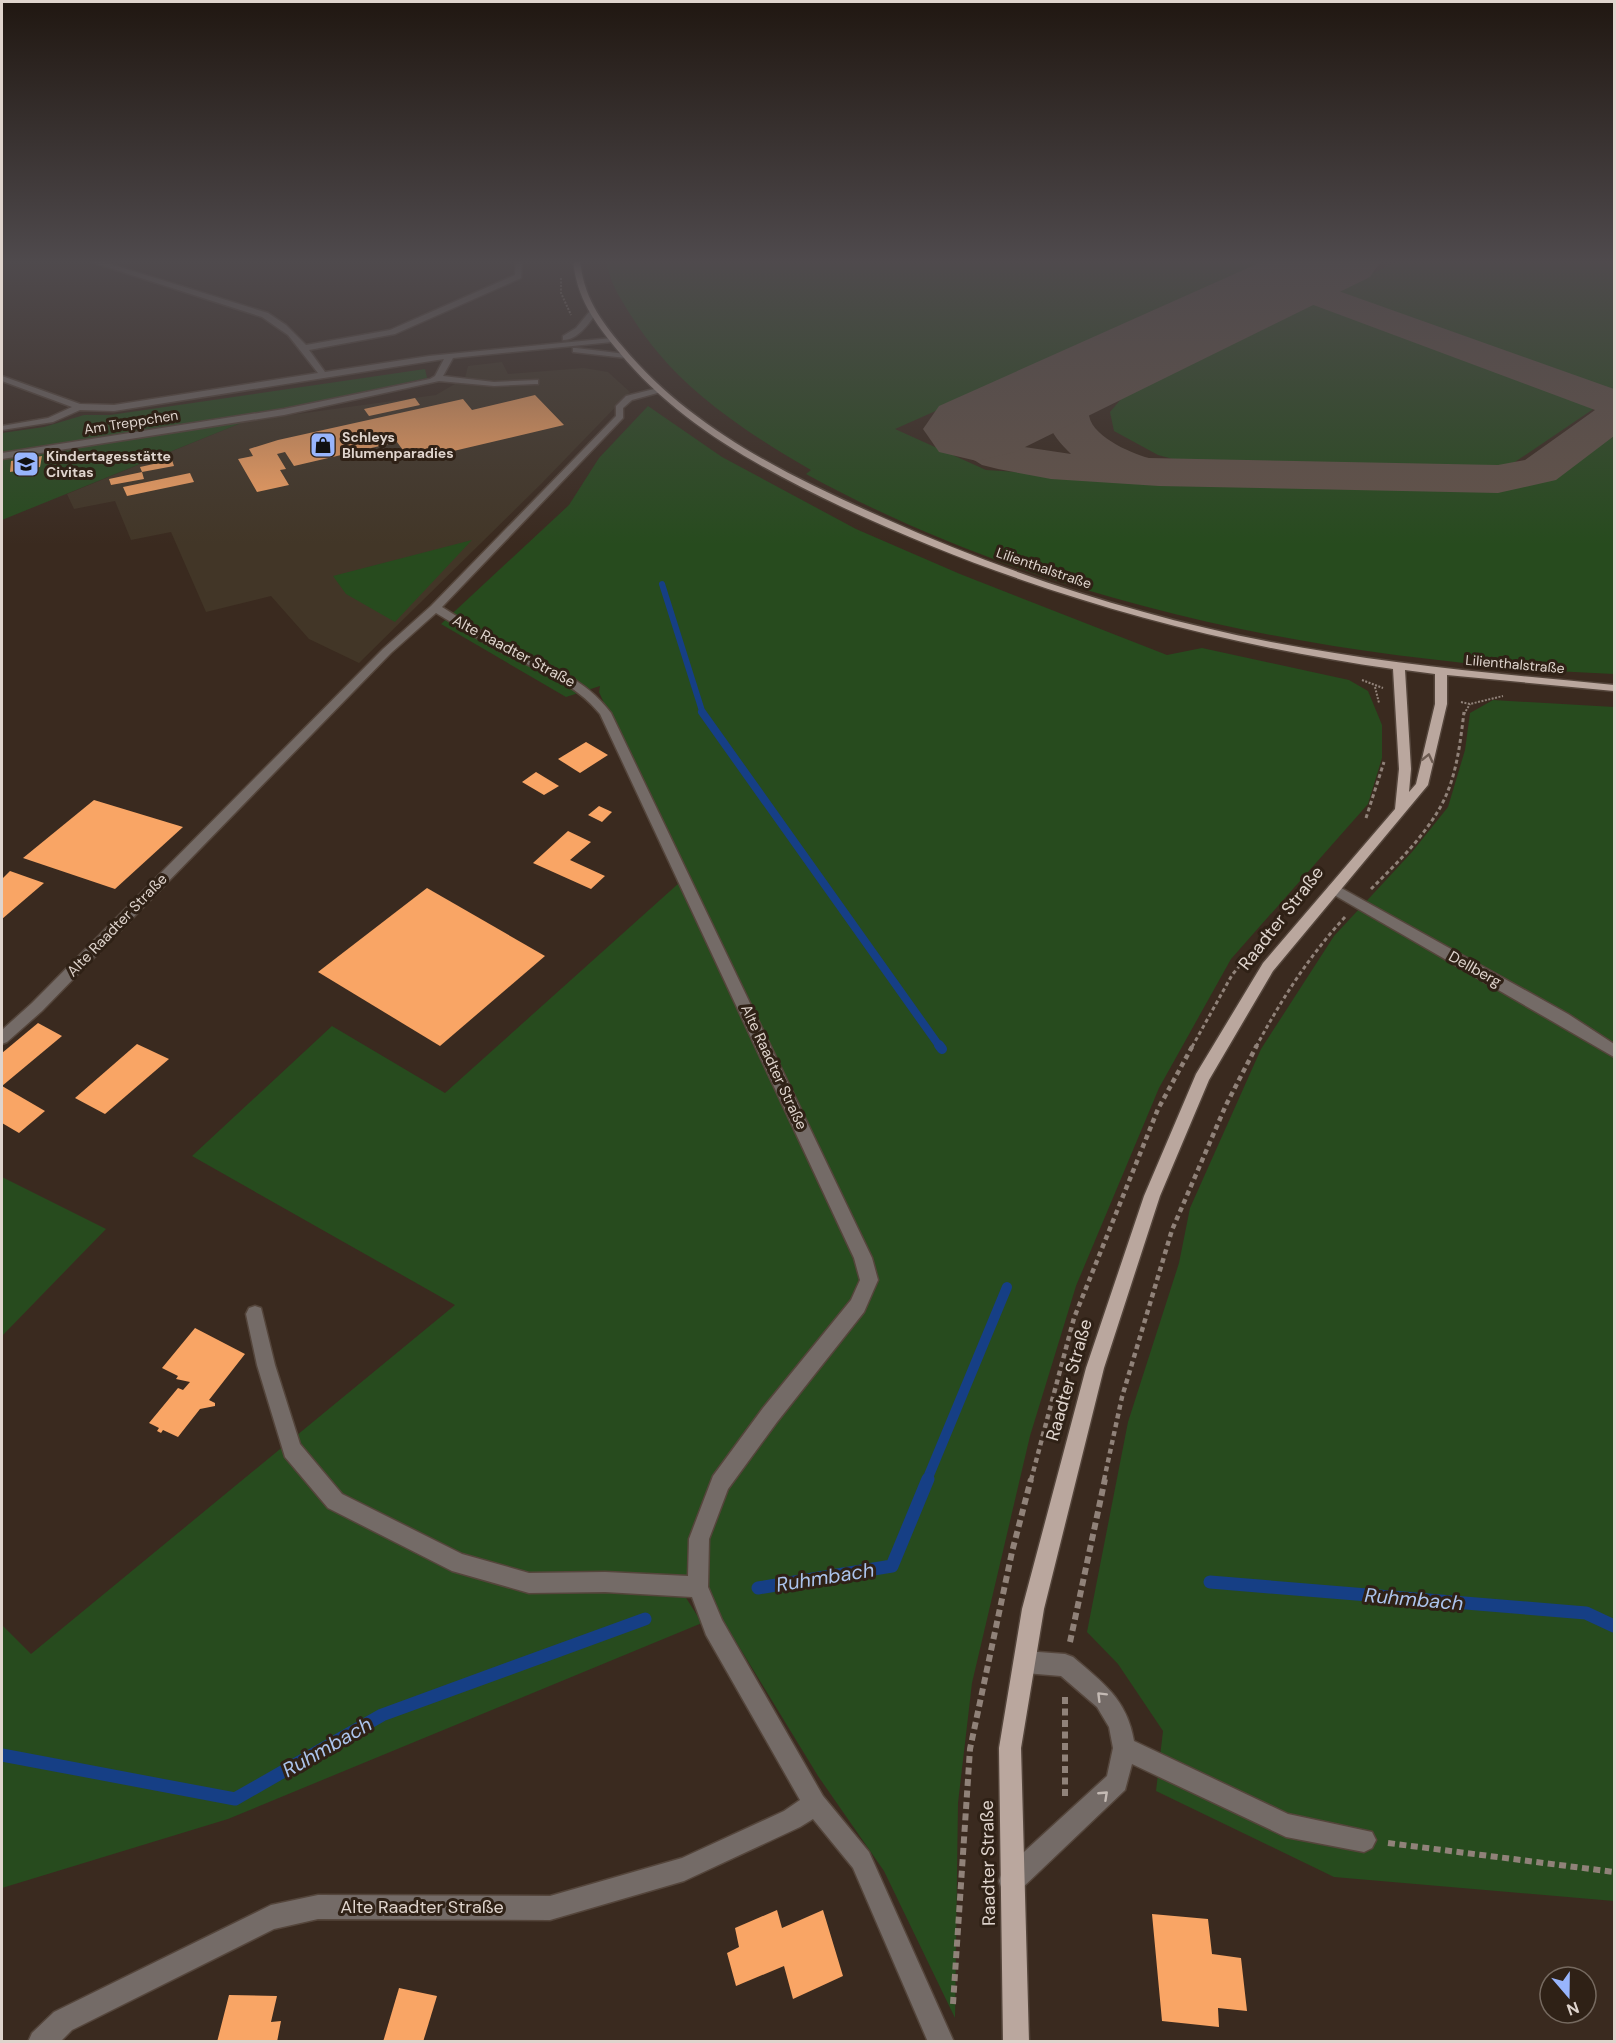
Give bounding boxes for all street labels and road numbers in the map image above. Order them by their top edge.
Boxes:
street label: Am Treppchen [83,406,179,438]
street label: Lilienthalstraße [994,543,1094,593]
street label: Alte Raadter Straße [449,610,579,692]
street label: Lilienthalstraße [1465,651,1565,677]
street label: Raadter Straße [1233,861,1329,975]
street label: Alte Raadter Straße [63,869,171,981]
street label: Dellberg [1445,946,1505,992]
street label: Alte Raadter Straße [736,1001,812,1133]
street label: Raadter Straße [1040,1316,1098,1444]
street label: Raadter Straße [975,1800,1001,1926]
street label: Alte Raadter Straße [340,1895,504,1919]

